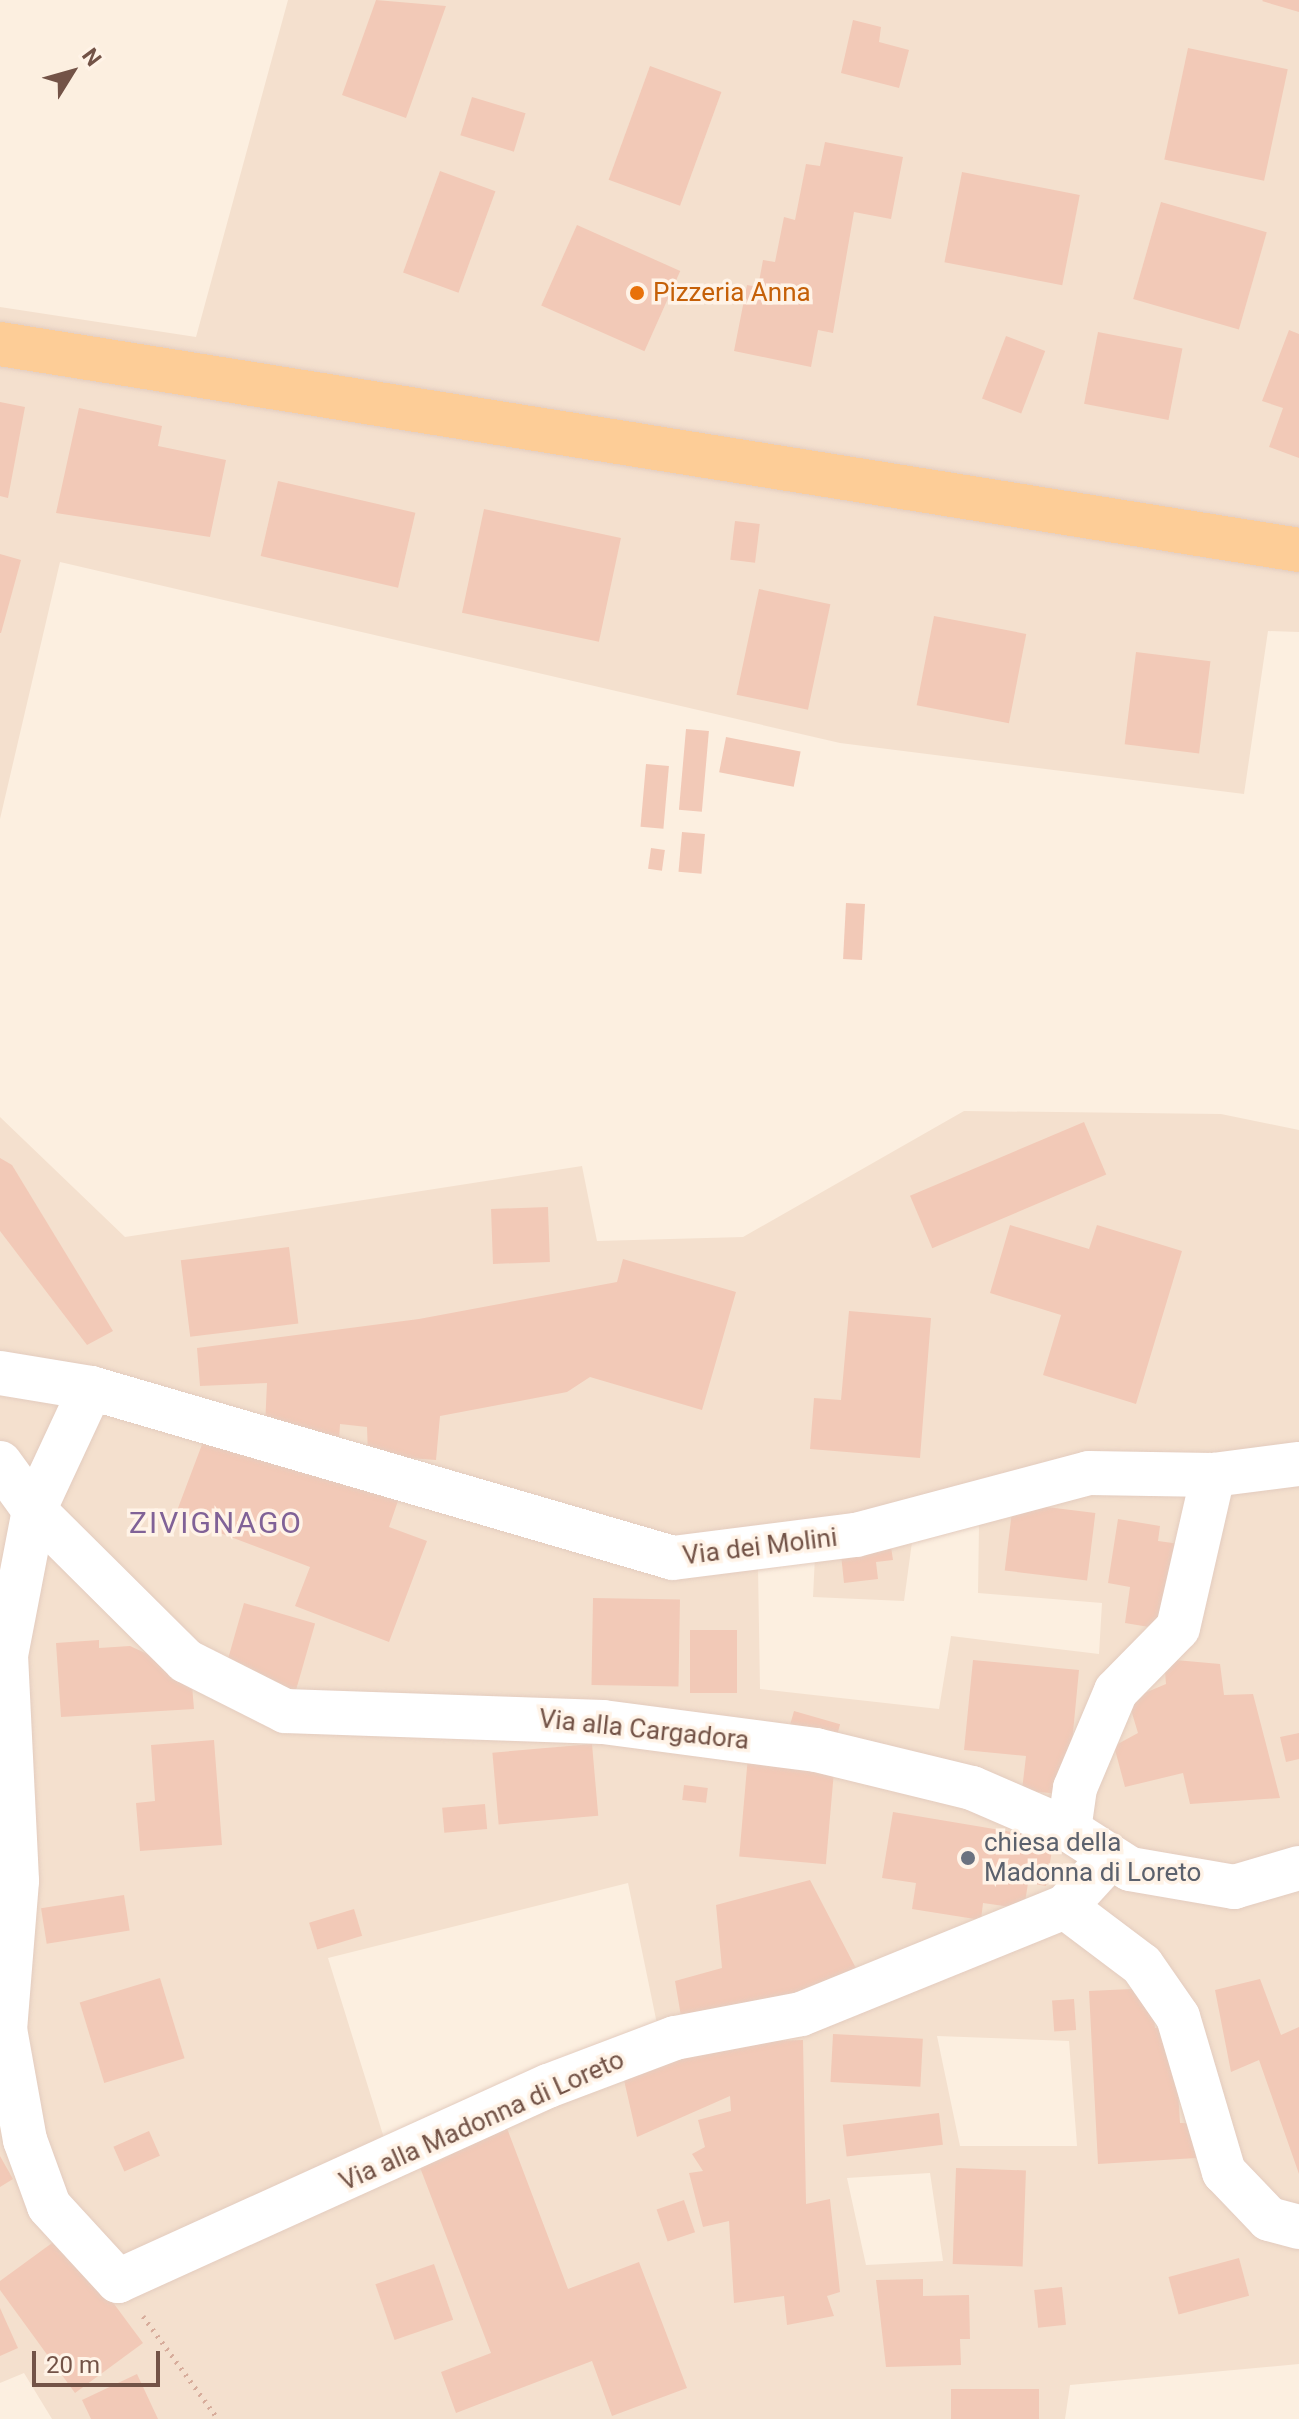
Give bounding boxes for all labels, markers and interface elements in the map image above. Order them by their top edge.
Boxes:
north arrow [32,32,112,112]
text: N [77,44,106,71]
place label: Pizzeria Anna [653,277,811,309]
marker: Pizzeria Anna [628,284,646,302]
district label: ZIVIGNAGO [129,1505,303,1541]
street label: Via dei Molini [681,1522,839,1572]
street label: Via alla Cargadora [537,1703,751,1757]
place label: chiesa della Madonna di Loreto [984,1827,1201,1888]
marker: chiesa della Madonna di Loreto [959,1849,977,1867]
street label: Via alla Madonna di Loreto [335,2044,629,2198]
scale bar [36,2335,164,2385]
text: 20 m [46,2351,100,2379]

